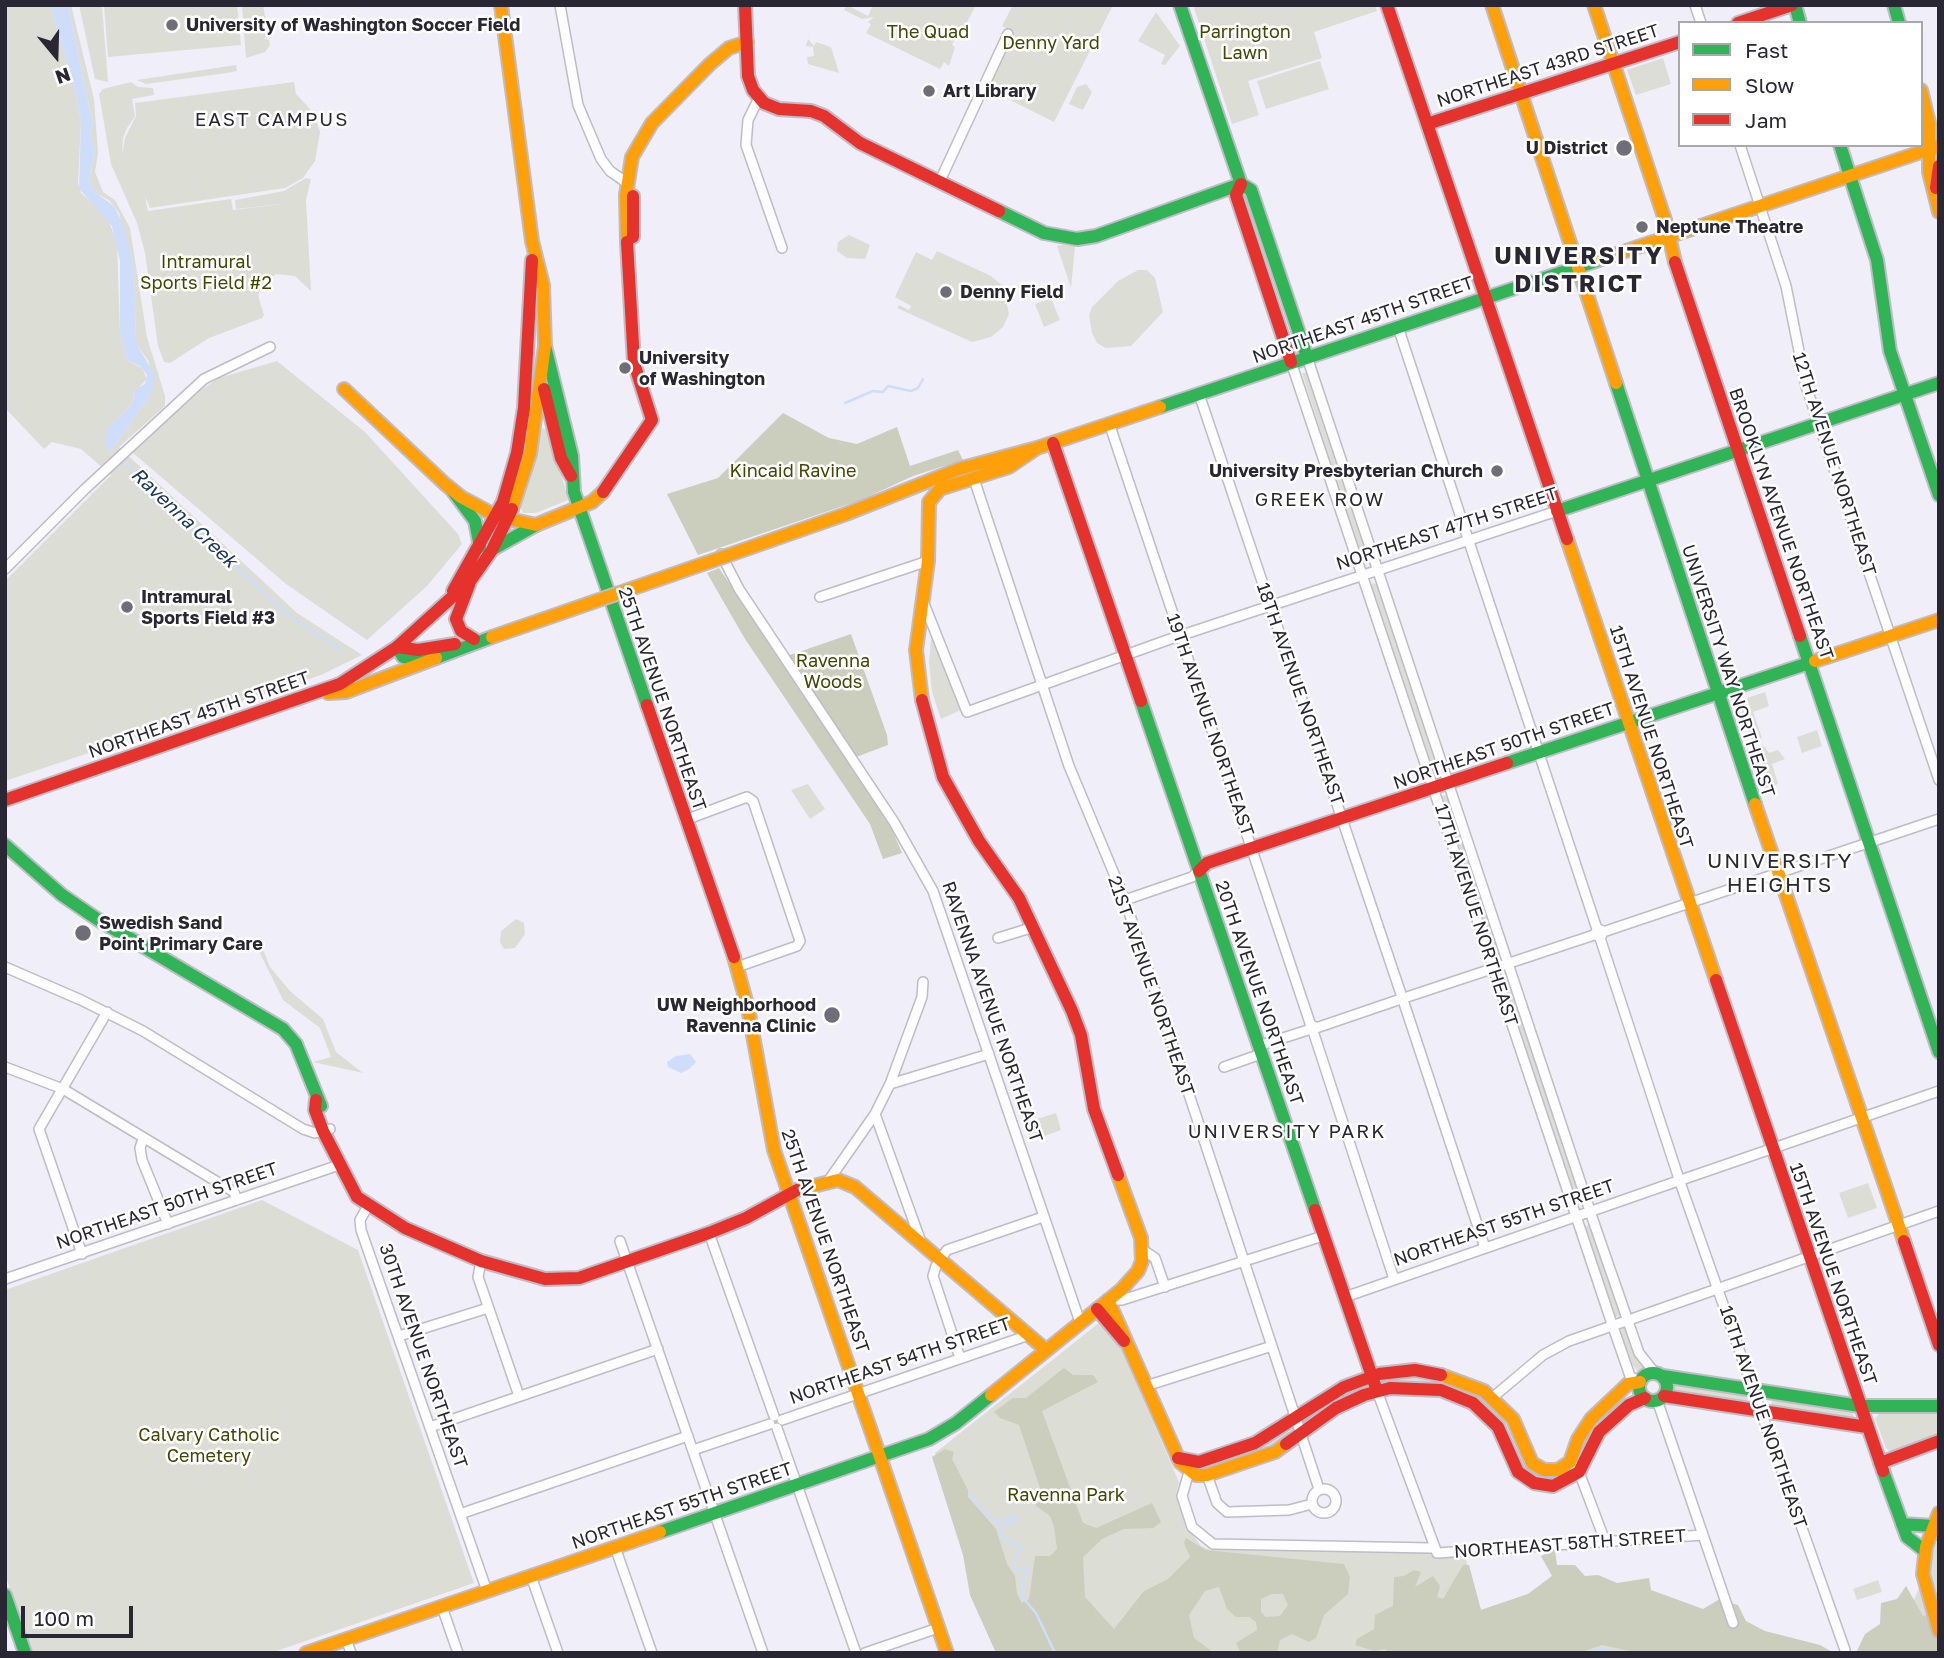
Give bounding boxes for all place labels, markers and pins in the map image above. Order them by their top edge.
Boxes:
place label: University of Washington Soccer Field [186,14,520,36]
marker: University of Washington Soccer Field [164,17,180,33]
place label: Art Library [943,80,1037,102]
marker: Art Library [921,83,937,99]
place label: U District [1526,137,1608,159]
marker: U District [1614,138,1634,158]
place label: Neptune Theatre [1656,216,1803,238]
marker: Neptune Theatre [1634,219,1650,235]
place label: Denny Field [960,281,1064,303]
marker: Denny Field [938,284,954,300]
place label: University of Washington [639,347,765,390]
marker: University of Washington [617,360,633,376]
place label: University Presbyterian Church [1209,460,1483,482]
marker: University Presbyterian Church [1489,463,1505,479]
place label: Intramural Sports Field #3 [141,586,275,628]
marker: Intramural Sports Field #3 [119,599,135,615]
place label: Swedish Sand Point Primary Care [99,912,263,954]
marker: Swedish Sand Point Primary Care [73,923,93,943]
place label: UW Neighborhood Ravenna Clinic [657,994,816,1036]
marker: UW Neighborhood Ravenna Clinic [822,1005,842,1025]

